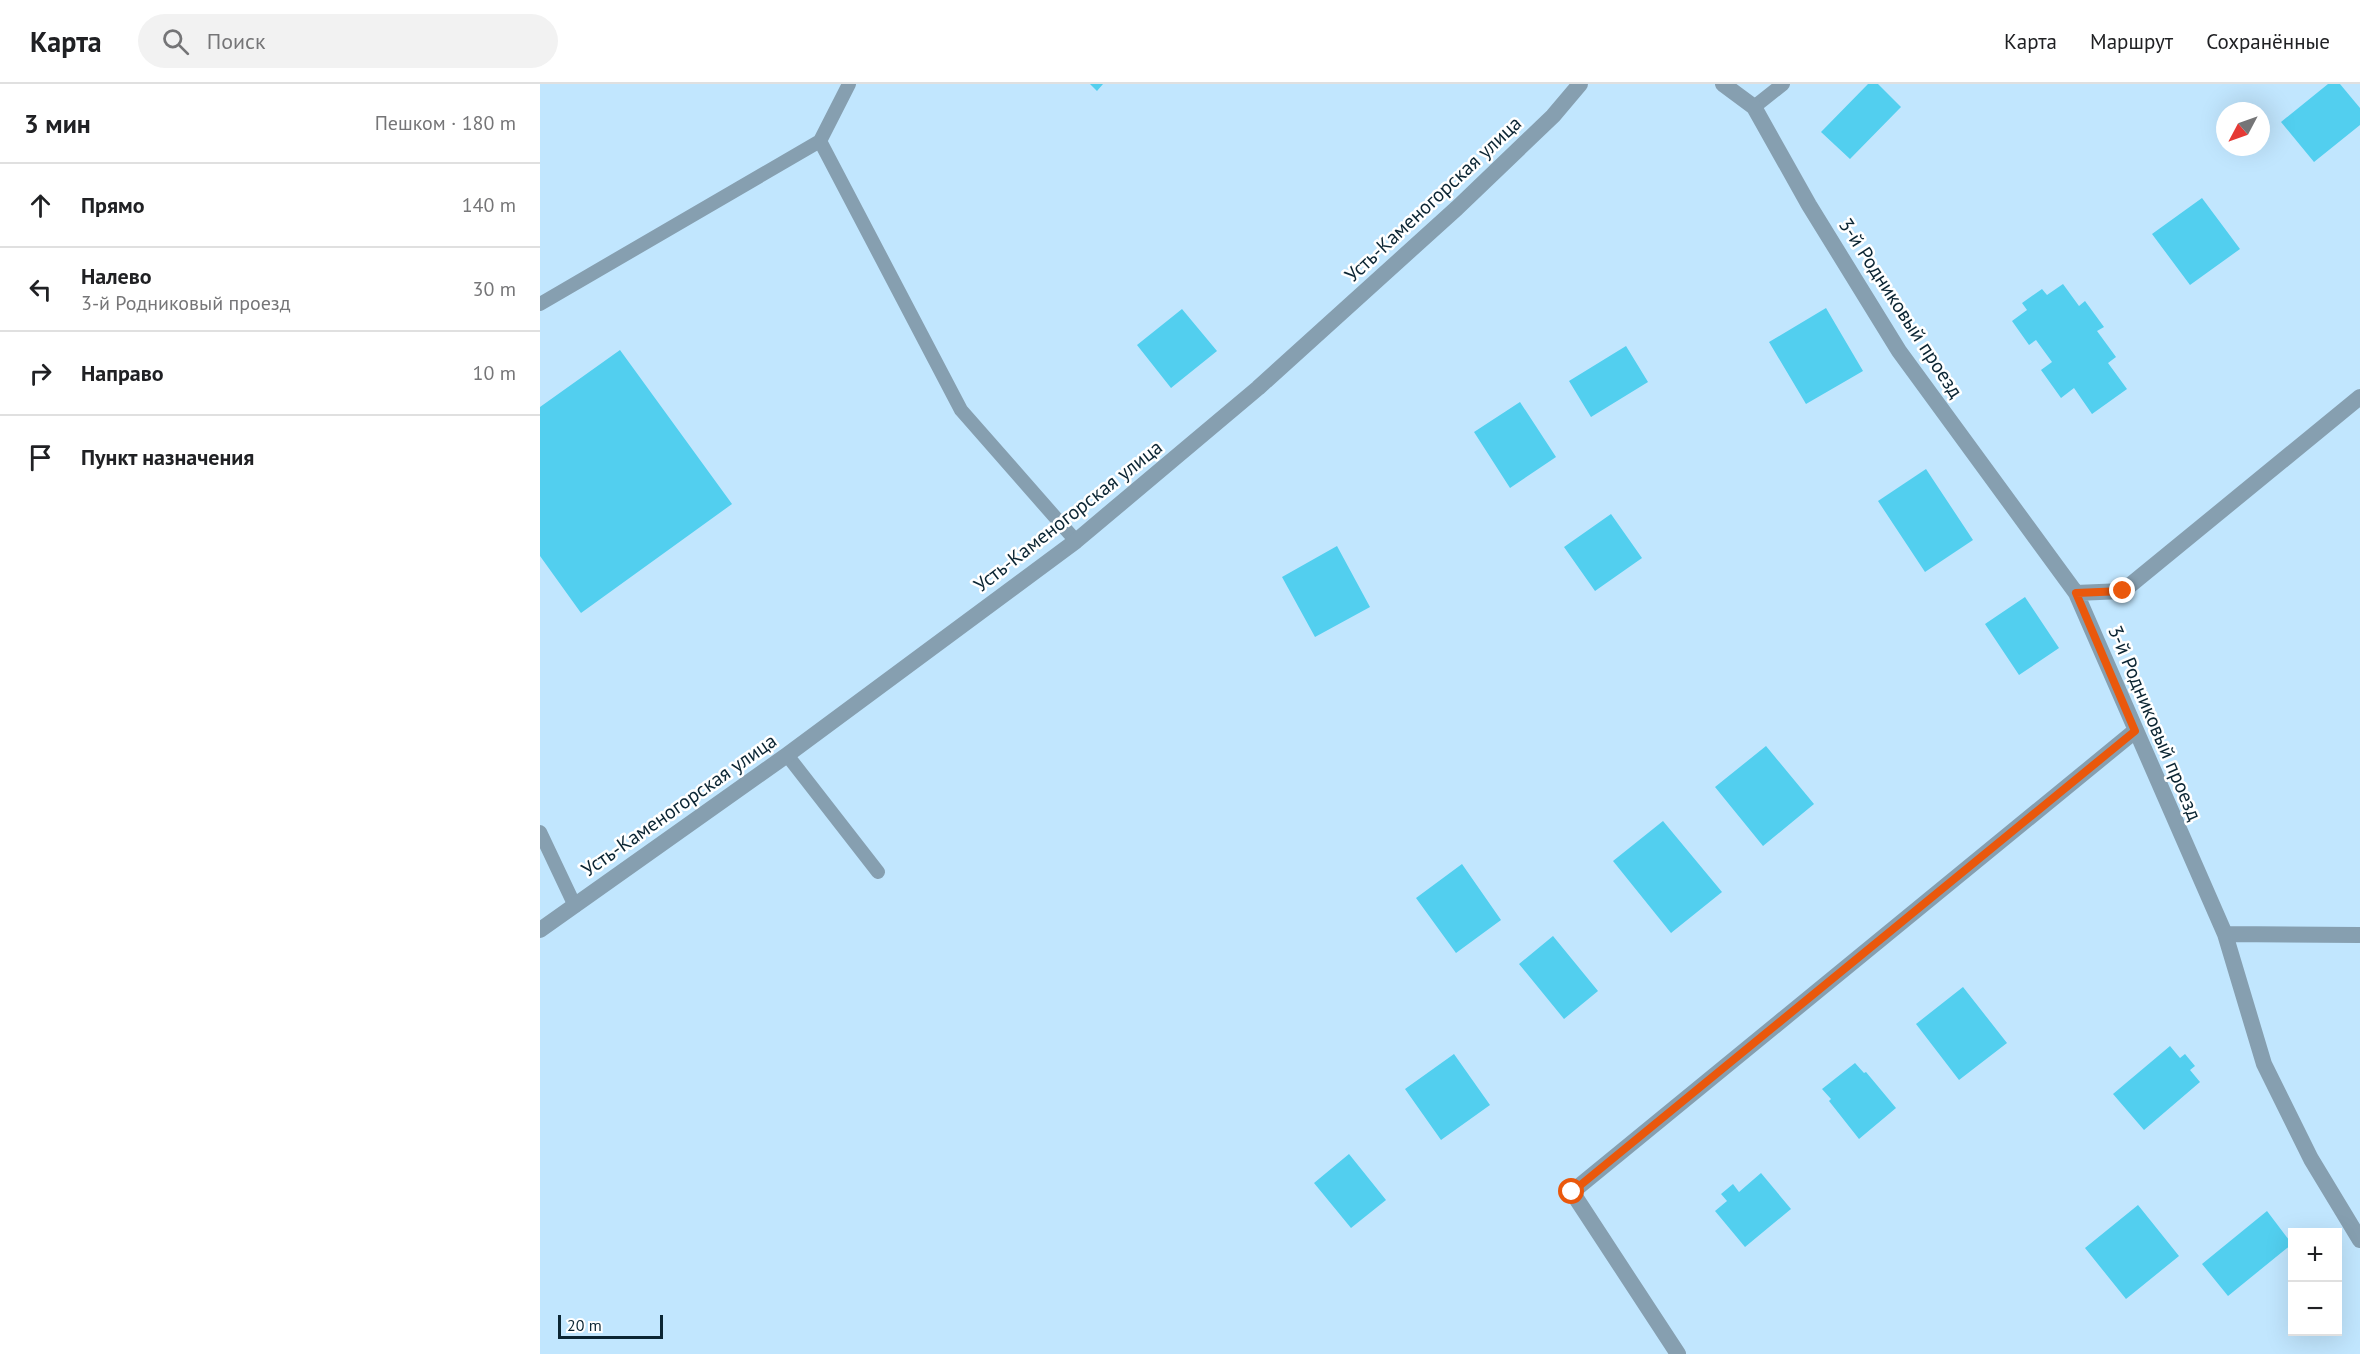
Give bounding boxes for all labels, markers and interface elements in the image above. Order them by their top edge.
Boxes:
search box [138,14,558,68]
text: Карта [30,23,102,60]
icon: search [159,25,192,58]
text: Поиск [207,27,266,55]
text: Карта [2004,28,2057,55]
text: Маршрут [2090,28,2173,55]
text: Сохранённые [2206,28,2330,55]
north arrow [2216,102,2270,156]
text: 3 мин [24,107,91,140]
text: Пешком · 180 m [375,110,516,136]
street label: Усть-Каменогорская улица [1339,110,1527,288]
icon: ahead [24,189,57,222]
text: Прямо [81,191,144,219]
text: 140 m [462,192,516,218]
street label: 3-й Родниковый проезд [1833,213,1969,403]
text: Налево [81,262,152,290]
icon: left [24,273,57,306]
text: 30 m [473,276,516,302]
text: 3-й Родниковый проезд [81,290,291,316]
icon: right [24,357,57,390]
text: Направо [81,359,164,387]
text: 10 m [473,360,516,386]
street label: Усть-Каменогорская улица [968,434,1168,598]
icon: arrive [24,441,57,474]
text: Пункт назначения [81,443,254,471]
route end [2109,577,2135,603]
street label: 3-й Родниковый проезд [2102,621,2208,825]
street label: Усть-Каменогорская улица [576,728,782,882]
route start [1558,1178,1584,1204]
map controls [2288,1228,2342,1336]
button: + [2288,1228,2342,1282]
button: − [2288,1282,2342,1336]
scale bar [558,1312,663,1340]
text: 20 m [567,1315,602,1335]

